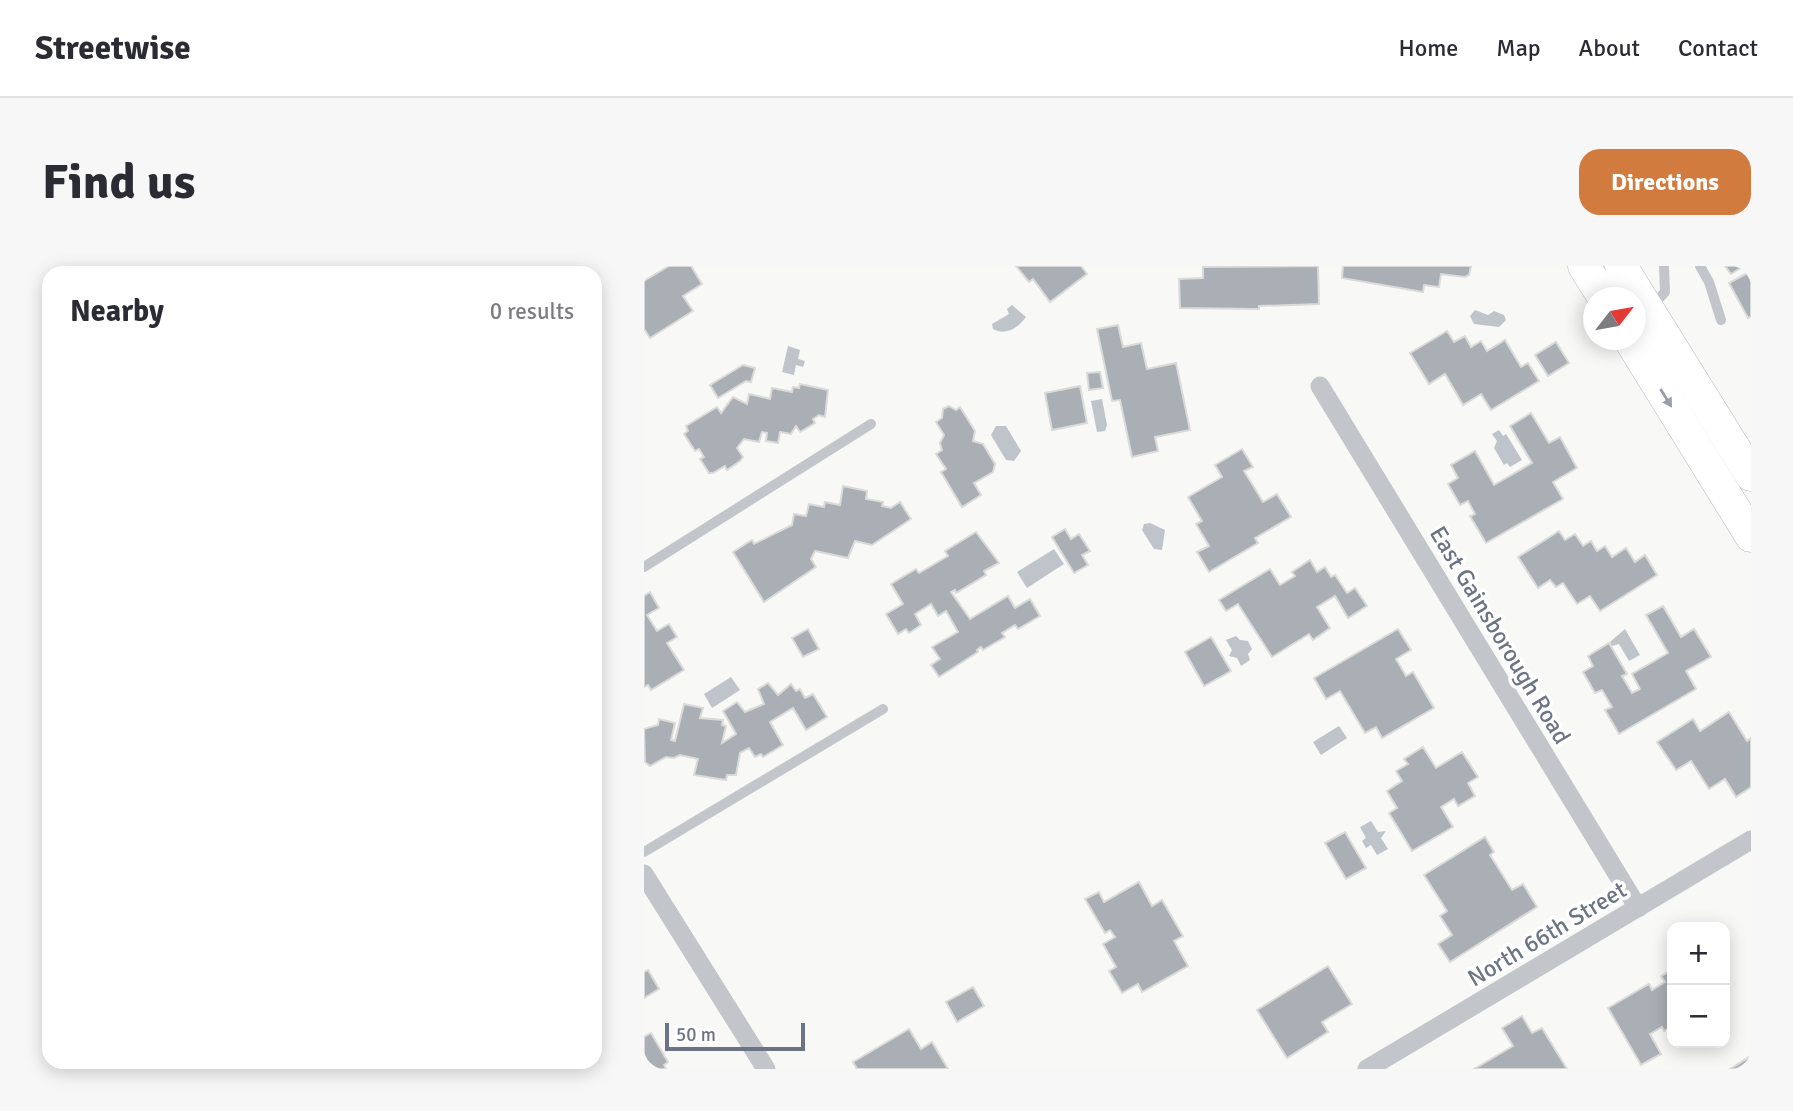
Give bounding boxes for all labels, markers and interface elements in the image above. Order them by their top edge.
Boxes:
text: Streetwise [35,28,191,69]
text: Home [1398,33,1458,63]
text: Map [1496,33,1541,63]
text: About [1579,33,1640,63]
text: Contact [1678,33,1758,63]
button: Directions [1579,149,1751,215]
text: Find us [42,152,195,212]
north arrow [1583,287,1646,350]
text: Nearby [70,293,164,330]
text: 0 results [490,297,574,326]
one-way arrow [1659,388,1672,407]
street label: East Gainsborough Road [1423,521,1577,749]
street label: North 66th Street [1462,875,1632,993]
map controls [1667,922,1730,1048]
button: + [1667,922,1730,985]
button: − [1667,985,1730,1048]
scale bar [665,1020,805,1052]
text: 50 m [676,1023,716,1047]

